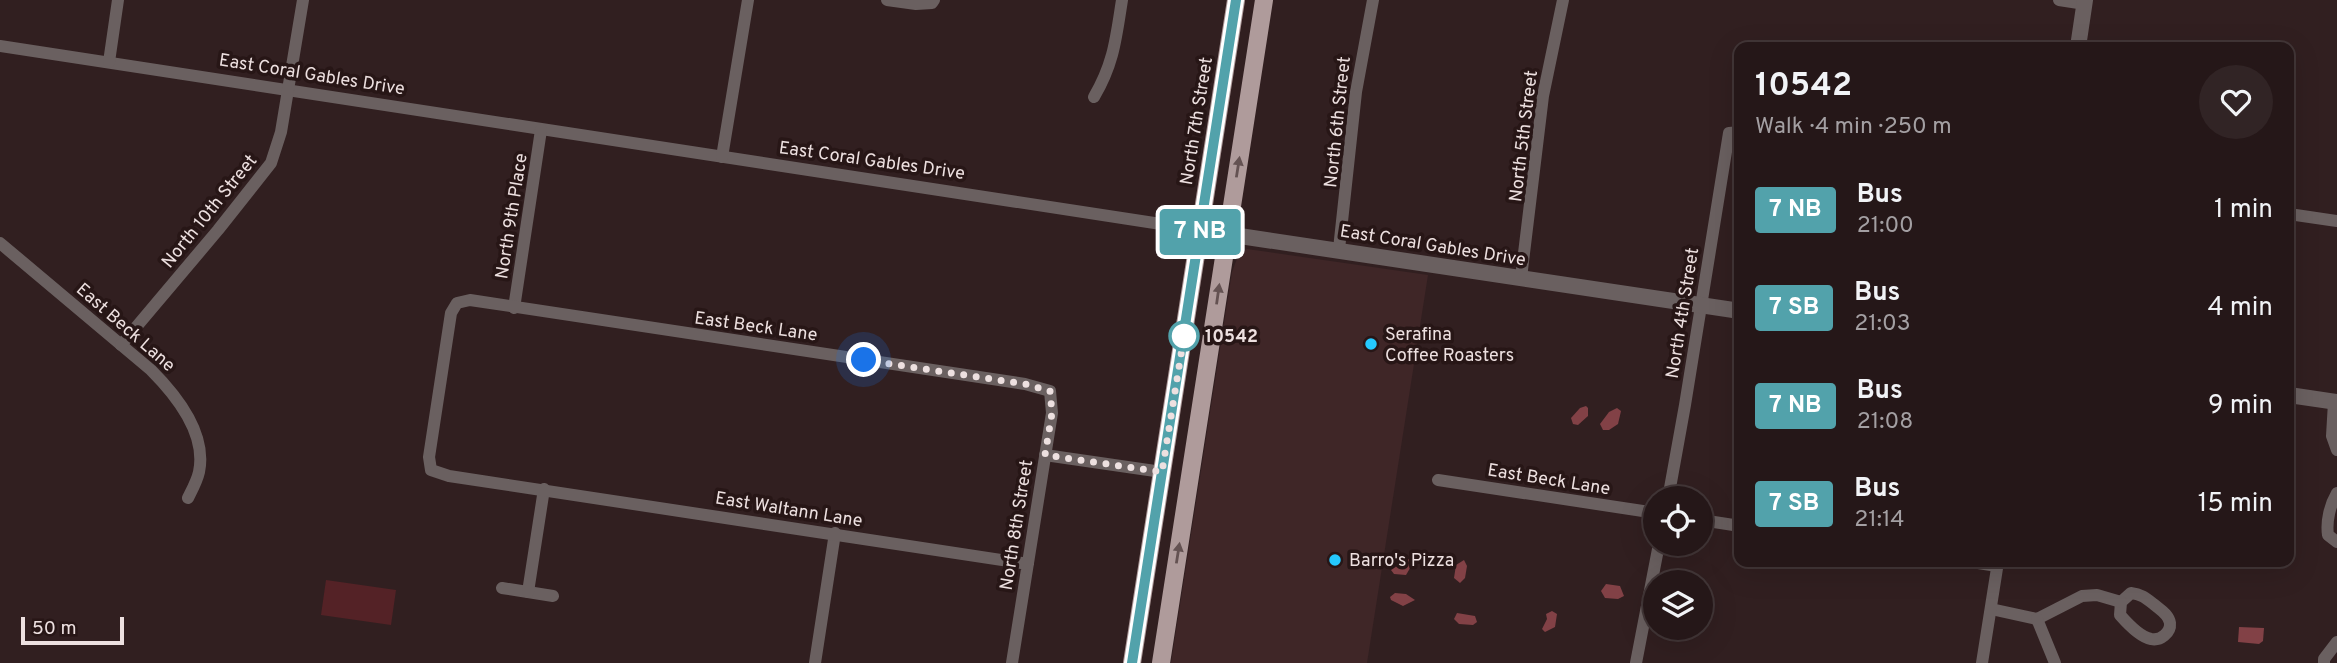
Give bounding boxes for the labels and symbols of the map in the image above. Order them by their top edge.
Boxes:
street label: East Coral Gables Drive [217,49,406,102]
street label: North 6th Street [1320,55,1357,189]
street label: North 7th Street [1176,56,1219,187]
street label: North 5th Street [1505,69,1544,203]
street label: East Coral Gables Drive [777,137,966,186]
street label: North 10th Street [157,151,263,273]
street label: North 9th Place [491,152,534,281]
one-way arrow [1233,156,1244,178]
line badge: 7 NB [1151,209,1249,255]
street label: East Coral Gables Drive [1338,220,1527,273]
street label: North 4th Street [1662,246,1705,380]
street label: East Beck Lane [71,279,179,378]
one-way arrow [1213,283,1224,305]
street label: East Beck Lane [693,307,819,348]
marker: 10542 [1169,321,1199,351]
place label: Serafina Coffee Roasters [1385,324,1514,368]
place label: 10542 [1205,326,1258,349]
marker: Serafina Coffee Roasters [1363,336,1379,352]
your location [846,342,881,377]
street label: North 8th Street [996,458,1039,592]
street label: East Beck Lane [1486,459,1612,502]
street label: East Waltann Lane [713,487,864,533]
one-way arrow [1173,542,1184,564]
place label: Barro's Pizza [1349,550,1454,573]
marker: Barro's Pizza [1327,552,1343,568]
scale bar [21,614,124,646]

